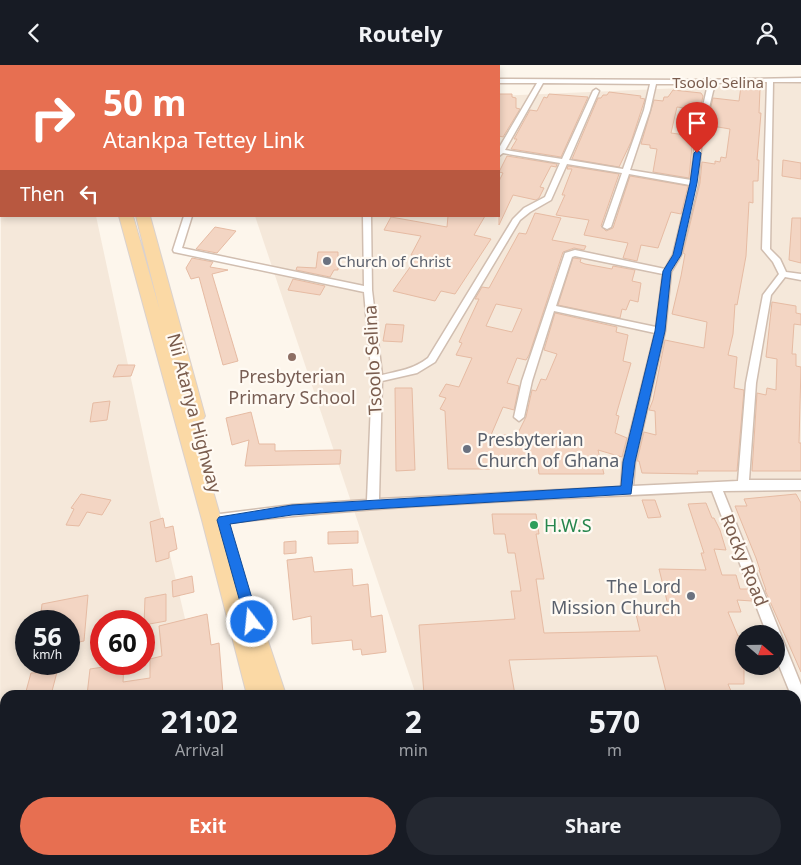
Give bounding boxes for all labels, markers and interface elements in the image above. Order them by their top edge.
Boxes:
text: Routely [358,18,443,48]
icon: back [20,19,48,47]
icon: person [753,19,781,47]
street label: Tsoolo Selina [672,72,764,92]
text: 50 m [103,79,186,126]
icon: right [20,85,85,150]
pin [676,102,718,153]
icon: arrive [683,109,711,137]
text: Atankpa Tettey Link [103,124,305,154]
icon: left [75,180,103,208]
text: Then [20,181,65,207]
place label: Church of Christ [337,251,451,271]
marker: Church of Christ [321,255,333,267]
street label: Tsoolo Selina [357,304,387,416]
street label: Nii Atanya Highway [162,330,228,496]
marker: Presbyterian Primary School [286,351,298,363]
place label: Presbyterian Primary School [228,364,356,409]
place label: Presbyterian Church of Ghana [477,427,619,472]
marker: Presbyterian Church of Ghana [461,443,473,455]
street label: Rocky Road [716,510,774,610]
place label: H.W.S [544,513,592,537]
marker: H.W.S [528,519,540,531]
place label: The Lord Mission Church [551,574,681,619]
marker: The Lord Mission Church [685,590,697,602]
position arrow [225,595,277,647]
speed limit sign: 60 [90,610,155,675]
text: 56 [33,619,62,653]
north arrow [735,625,785,675]
map controls [735,625,785,675]
text: km/h [33,646,62,663]
text: 21:02 [161,701,238,742]
text: 2 [405,701,422,742]
text: 570 [589,701,640,742]
text: Arrival [175,739,224,761]
text: min [399,739,428,761]
text: m [607,739,622,761]
button: Exit [20,797,396,855]
button: Share [406,797,781,855]

